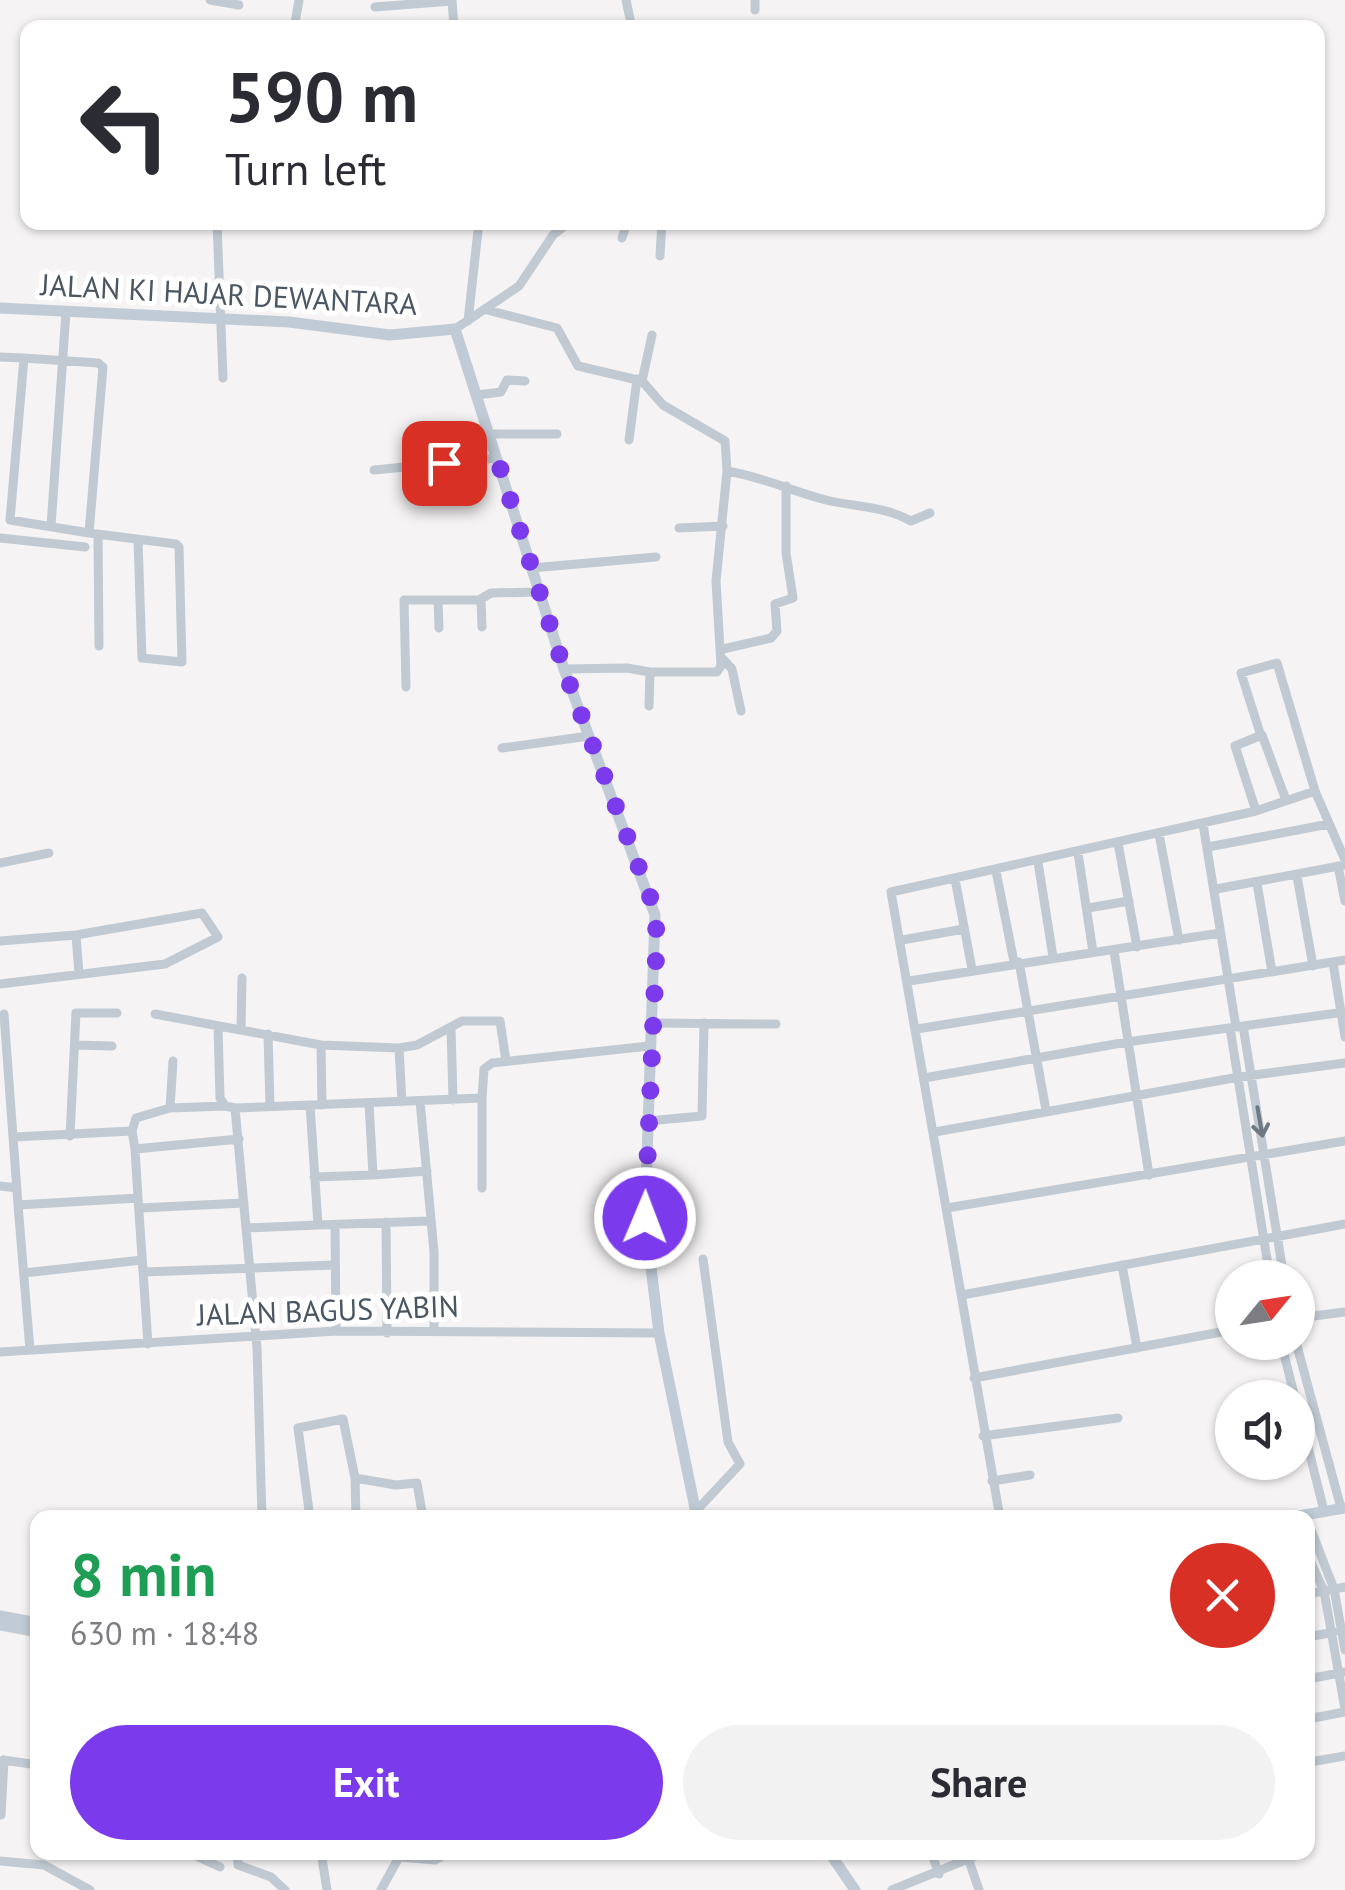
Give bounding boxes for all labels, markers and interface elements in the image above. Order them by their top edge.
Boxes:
text: 590 m [225,51,418,141]
icon: left [60,60,190,190]
text: Turn left [225,139,386,197]
street label: JALAN KI HAJAR DEWANTARA [38,264,419,323]
pin [402,421,487,506]
icon: arrive [417,436,472,491]
one-way arrow [1251,1105,1270,1138]
position arrow [593,1166,697,1270]
north arrow [1215,1260,1315,1360]
map controls [1215,1260,1315,1480]
street label: JALAN BAGUS YABIN [194,1285,459,1334]
button: sound [1215,1380,1315,1480]
text: 8 min [70,1535,216,1613]
button: close [1170,1543,1275,1648]
text: 630 m · 18:48 [70,1612,259,1654]
button: Exit [70,1725,663,1840]
button: Share [683,1725,1275,1840]

